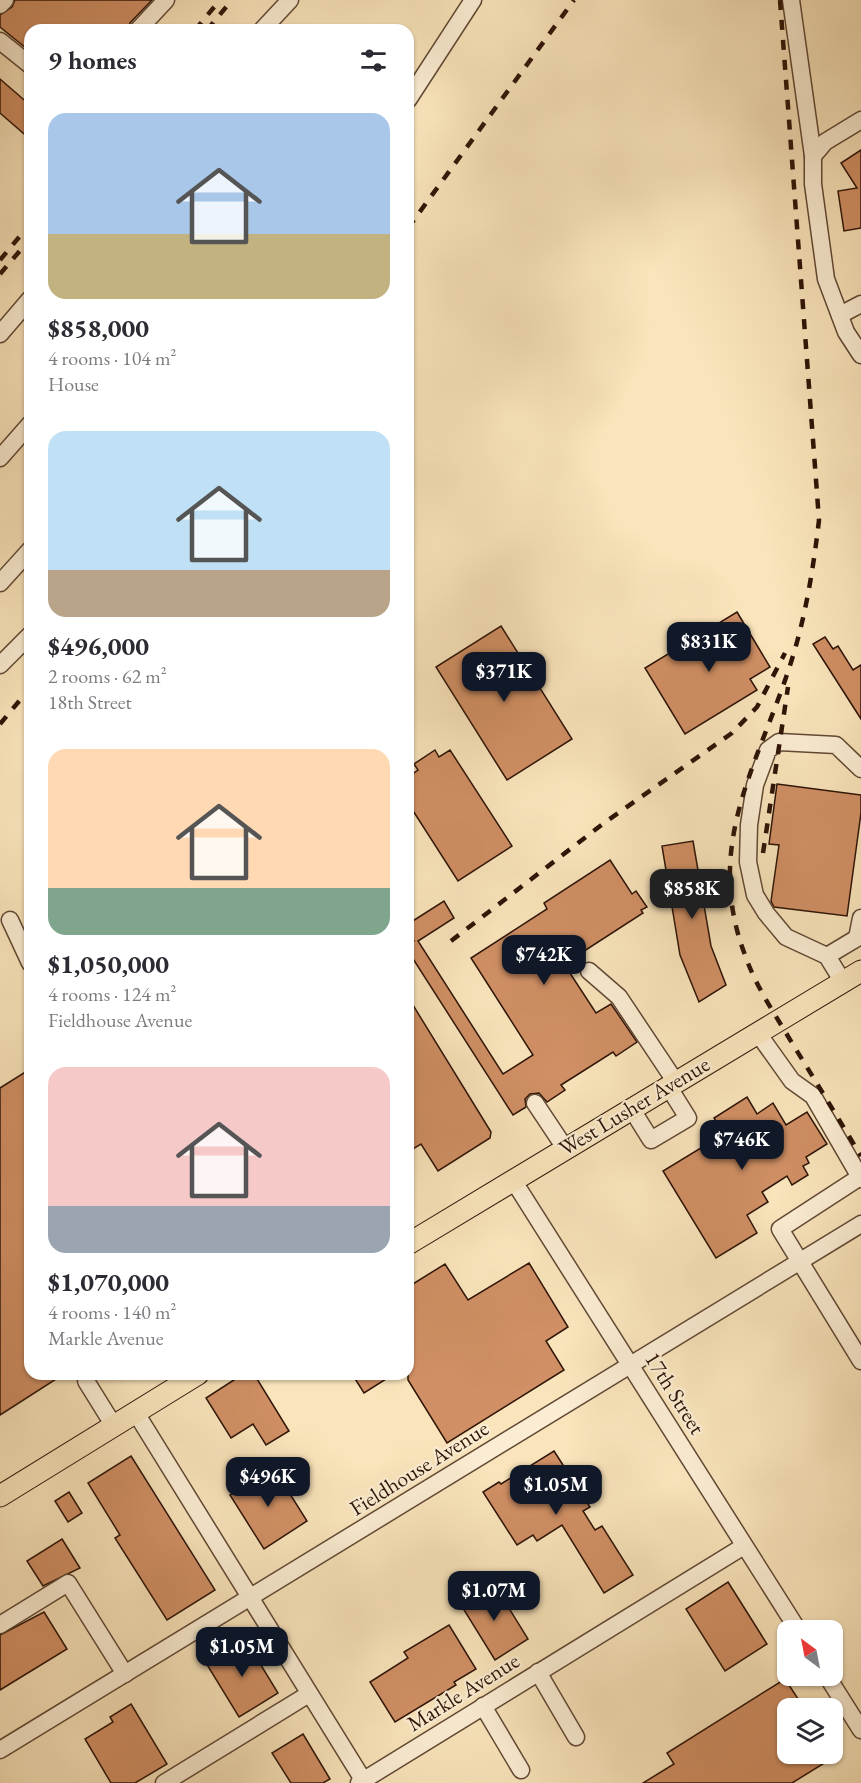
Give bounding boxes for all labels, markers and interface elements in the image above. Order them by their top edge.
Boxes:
text: 9 homes [48,43,137,77]
icon: filters [357,44,390,77]
icon: home [165,152,273,260]
text: $858,000 [48,311,149,345]
text: 4 rooms · 104 m² [48,345,176,371]
text: House [48,371,99,397]
icon: home [165,470,273,578]
pin: $831K [667,622,751,673]
text: $831K [681,628,737,654]
text: $496,000 [48,629,149,663]
pin: $371K [462,652,546,703]
text: $371K [476,658,532,684]
text: 2 rooms · 62 m² [48,663,167,689]
text: 18th Street [48,689,132,715]
icon: home [165,788,273,896]
pin: $858K [650,869,734,920]
text: $858K [664,875,720,901]
pin: $742K [502,935,586,986]
text: $742K [516,941,572,967]
text: $1,050,000 [48,947,169,981]
text: 4 rooms · 124 m² [48,981,176,1007]
text: Fieldhouse Avenue [48,1007,192,1033]
street label: West Lusher Avenue [553,1049,715,1163]
icon: home [165,1106,273,1214]
pin: $746K [700,1120,784,1171]
text: $746K [714,1126,770,1152]
text: $1,070,000 [48,1265,169,1299]
text: 4 rooms · 140 m² [48,1299,176,1325]
text: Markle Avenue [48,1325,164,1351]
street label: 17th Street [638,1346,712,1440]
street label: Fieldhouse Avenue [344,1413,494,1522]
pin: $496K [226,1457,310,1508]
text: $496K [240,1463,296,1489]
pin: $1.05M [507,1465,605,1516]
text: $1.05M [524,1471,588,1497]
pin: $1.07M [445,1571,543,1622]
text: $1.07M [462,1577,526,1603]
north arrow [777,1620,843,1686]
map controls [777,1620,843,1764]
pin: $1.05M [193,1627,291,1678]
text: $1.05M [210,1633,274,1659]
street label: Markle Avenue [401,1646,525,1738]
button: layers [777,1698,843,1764]

